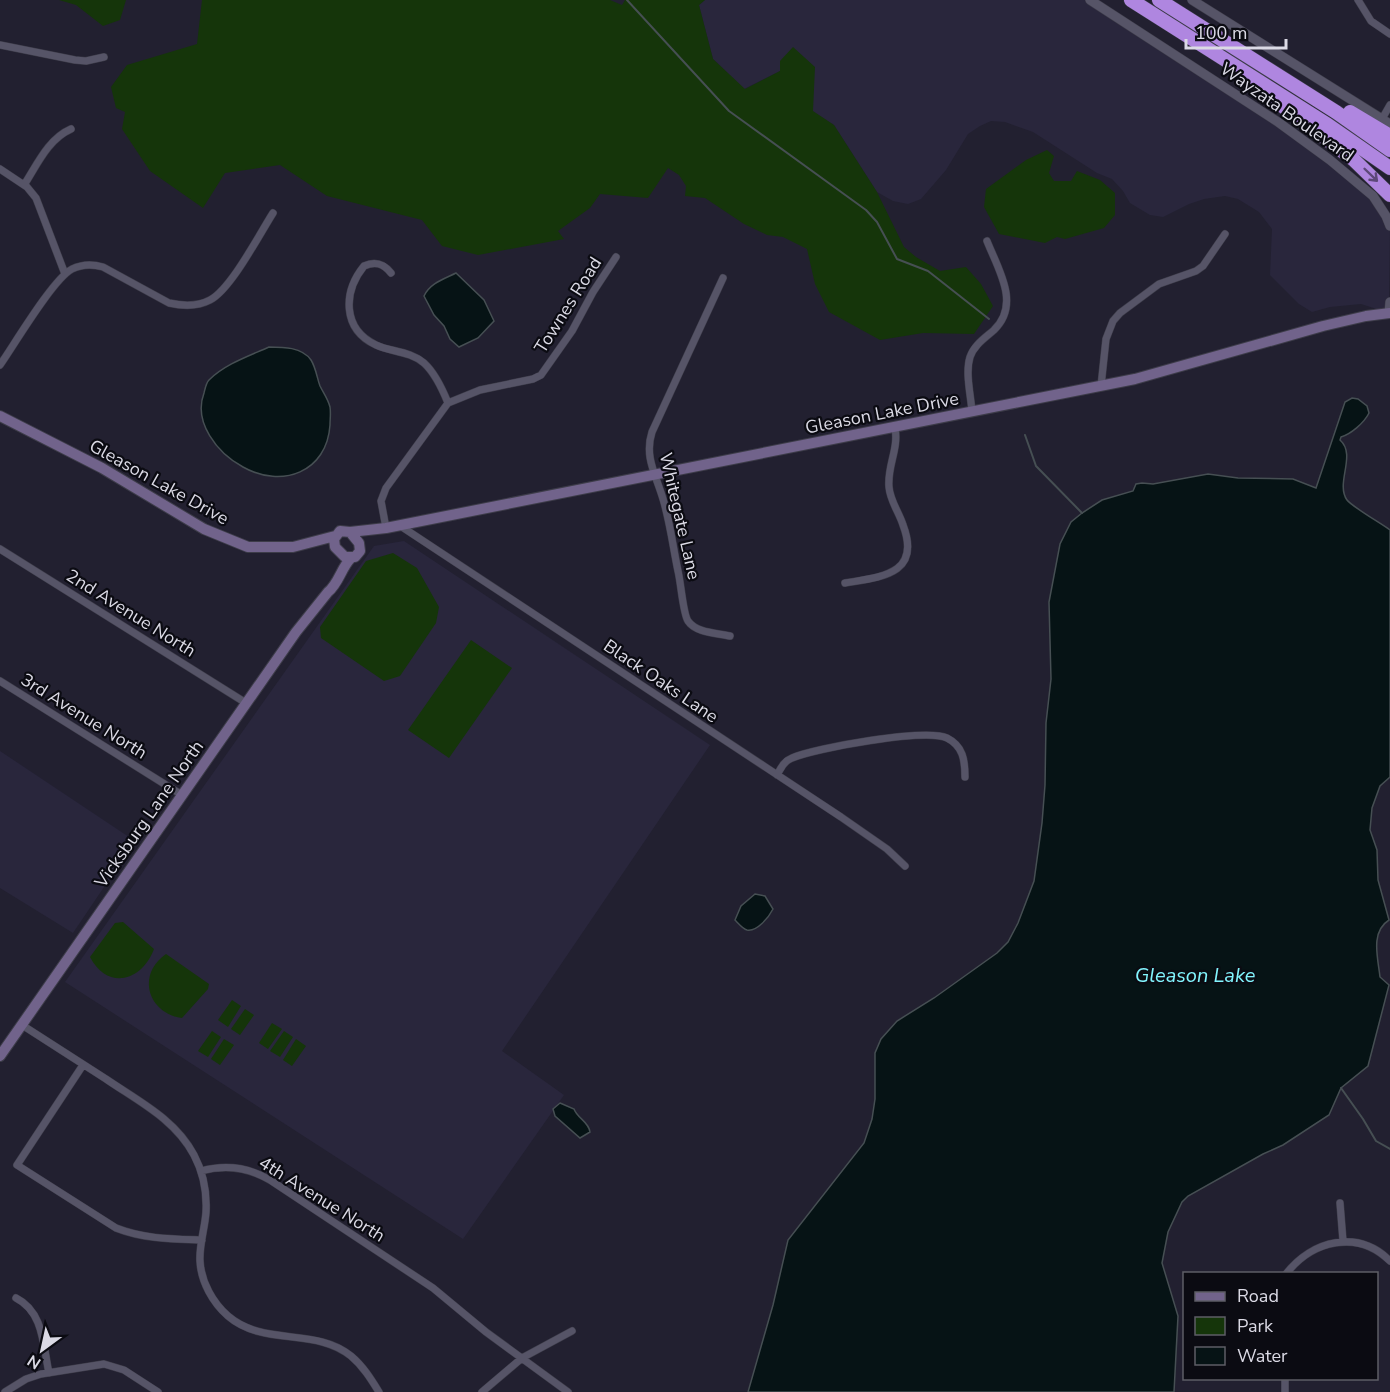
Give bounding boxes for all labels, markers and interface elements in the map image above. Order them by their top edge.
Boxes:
scale bar [1186,12,1286,50]
text: 100 m [1195,21,1247,45]
street label: Wayzata Boulevard [1215,57,1359,167]
one-way arrow [1363,168,1378,182]
street label: Townes Road [529,252,607,358]
street label: Gleason Lake Drive [803,386,961,440]
street label: Gleason Lake Drive [85,434,233,530]
street label: Whitegate Lane [654,450,706,582]
street label: 2nd Avenue North [62,563,200,663]
street label: Black Oaks Lane [599,634,723,728]
street label: 3rd Avenue North [16,667,152,765]
street label: Vicksburg Lane North [88,735,209,893]
water label: Gleason Lake [1135,962,1256,989]
street label: 4th Avenue North [254,1151,390,1247]
legend [1183,1272,1378,1380]
text: Road [1237,1284,1279,1308]
text: Park [1237,1314,1274,1338]
north arrow [12,1320,72,1380]
text: Water [1237,1344,1288,1368]
text: N [23,1349,45,1374]

